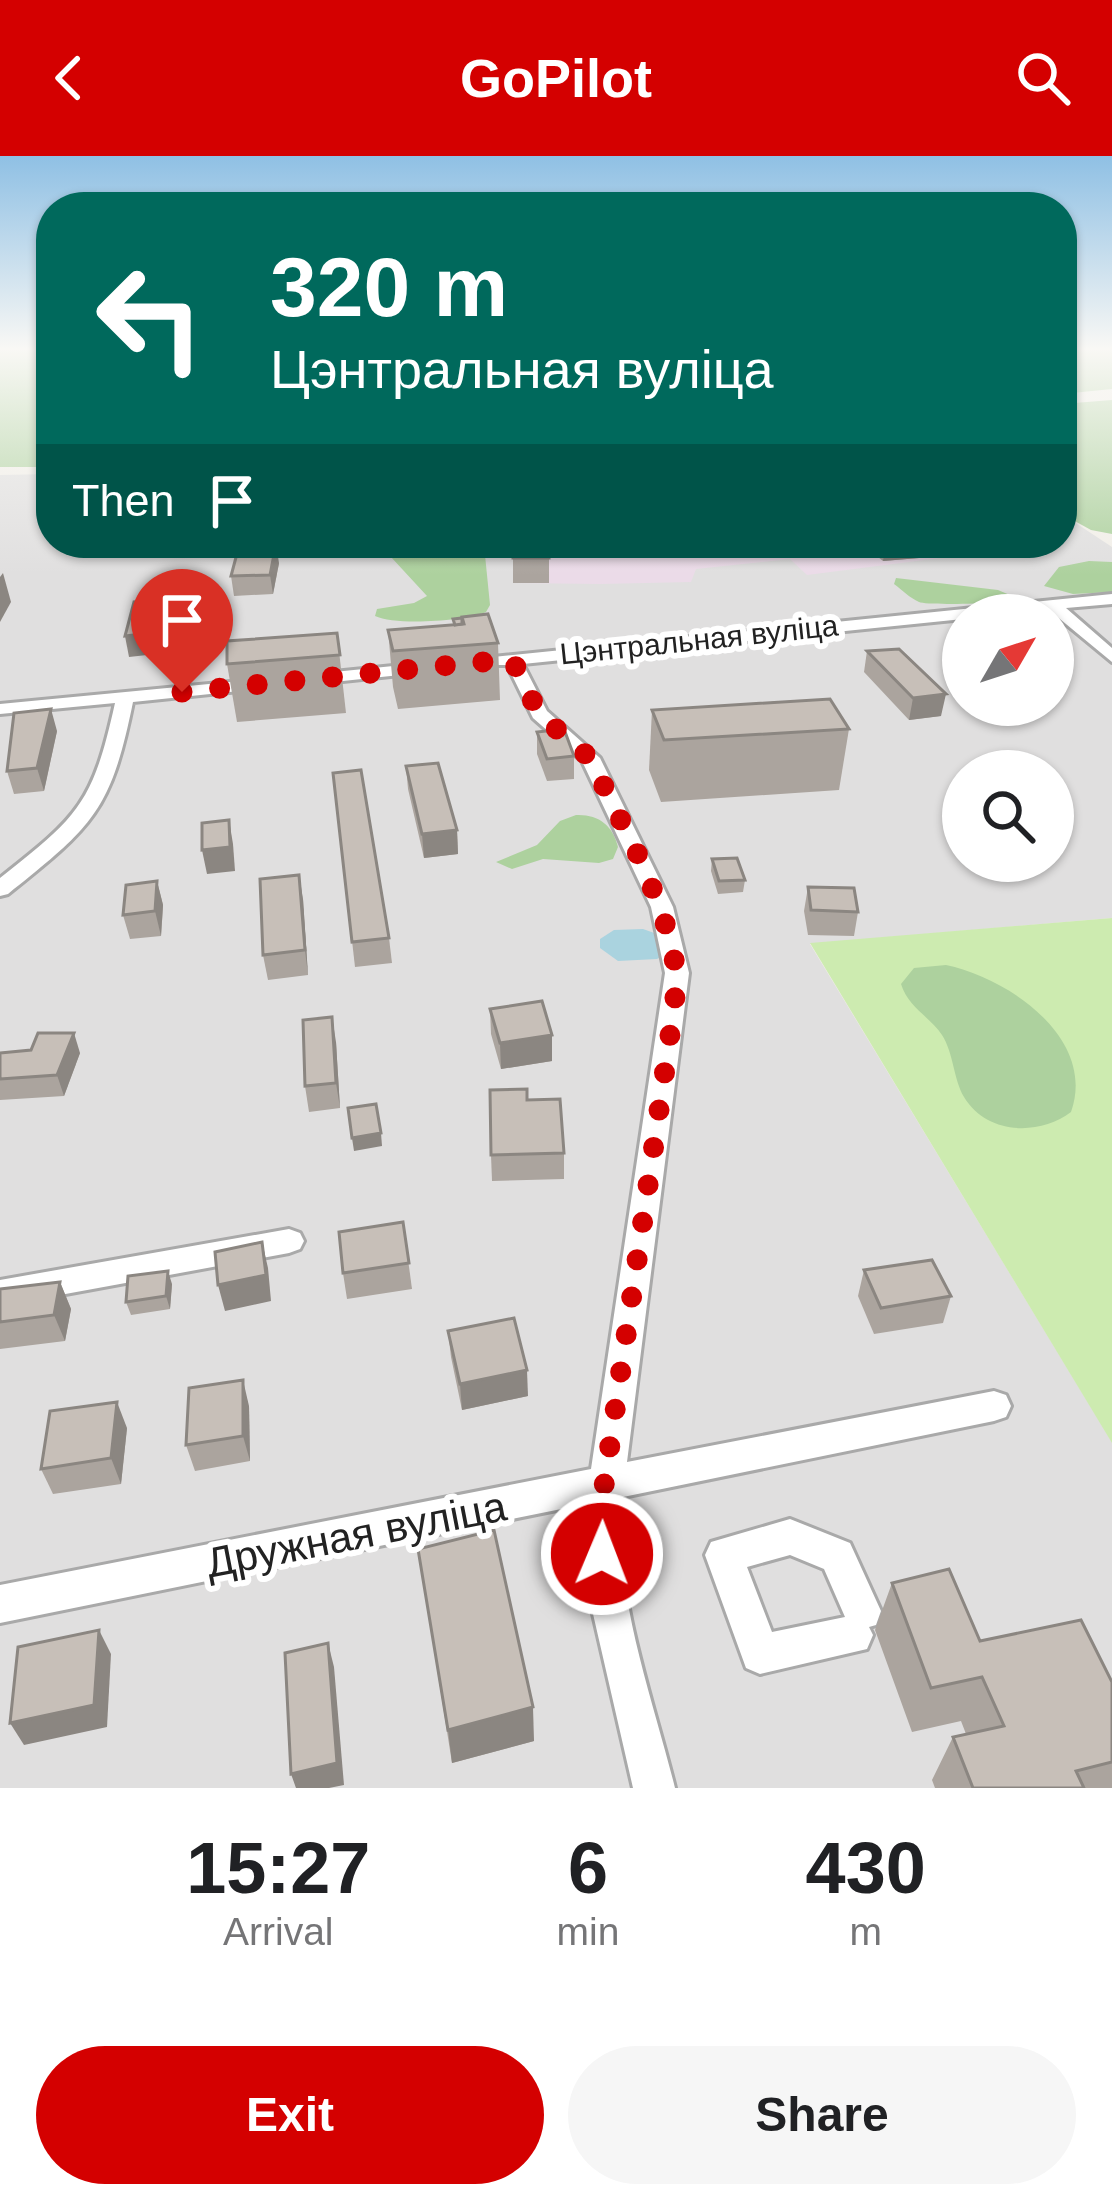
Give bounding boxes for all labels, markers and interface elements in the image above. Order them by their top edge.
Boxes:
icon: back [36,45,102,111]
icon: search [1010,45,1076,111]
text: GoPilot [460,48,652,108]
icon: left [72,240,228,396]
text: 320 m [270,240,508,334]
text: Цэнтральная вуліца [270,339,774,399]
icon: arrive [199,468,265,534]
text: Then [72,475,175,526]
pin [131,569,233,692]
icon: arrive [149,587,215,653]
north arrow [942,594,1074,726]
map controls [942,594,1074,882]
street label: Цэнтральная вуліца [558,608,840,671]
button: search [942,750,1074,882]
street label: Дружная вуліца [202,1482,511,1587]
position arrow [539,1491,665,1617]
text: 15:27 [186,1828,370,1908]
text: 6 [568,1828,608,1908]
text: 430 [806,1828,926,1908]
text: Arrival [223,1910,334,1953]
text: min [557,1910,619,1953]
text: m [849,1910,882,1953]
button: Exit [36,2046,544,2184]
button: Share [568,2046,1076,2184]

